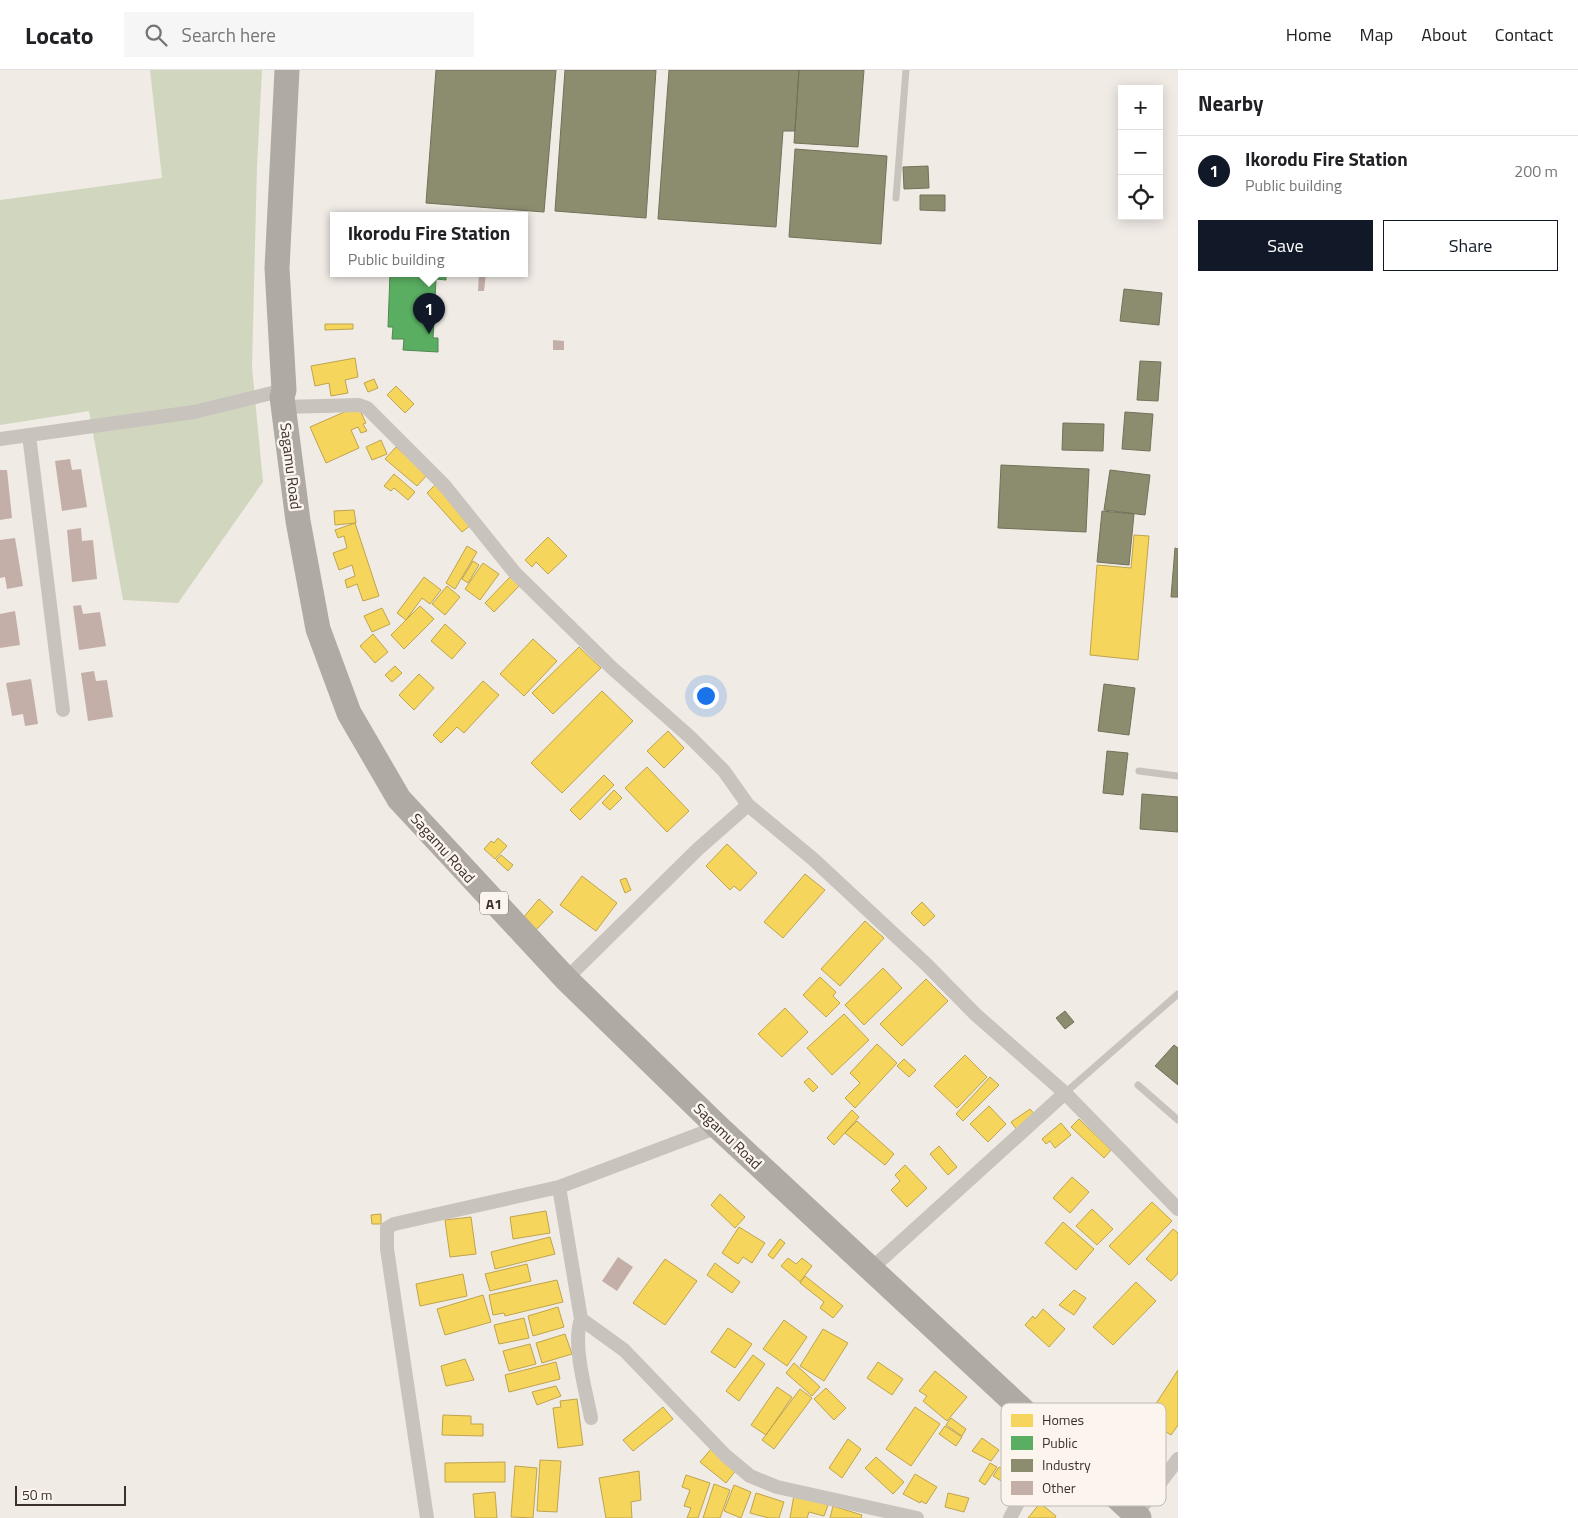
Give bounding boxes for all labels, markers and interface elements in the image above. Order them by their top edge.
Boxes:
search box [124,12,474,57]
text: Locato [25,17,94,53]
text: Search here [182,20,276,49]
icon: search [142,21,170,49]
text: Home [1286,21,1332,48]
text: Map [1360,21,1393,48]
text: About [1421,21,1467,48]
text: Contact [1495,21,1553,48]
map controls [1118,85,1163,220]
button: + [1118,85,1163,130]
text: Nearby [1198,87,1263,119]
button: − [1118,130,1163,175]
text: Ikorodu Fire Station [1245,144,1408,173]
text: 1 [1210,159,1218,183]
text: 200 m [1514,159,1558,183]
text: Public building [1245,173,1342,197]
button: locate [1118,175,1163,220]
popup [330,212,528,277]
text: Ikorodu Fire Station [348,218,510,247]
button: Save [1198,220,1373,271]
button: Share [1383,220,1558,271]
text: Public building [348,247,445,271]
pin: 1 [413,293,445,334]
street label: Sagamu Road [274,421,308,511]
your location [693,683,719,709]
street label: Sagamu Road [405,808,481,888]
road number: A1 [480,891,508,914]
street label: Sagamu Road [689,1097,767,1175]
legend [1001,1403,1166,1506]
text: Homes [1042,1409,1084,1430]
text: Public [1042,1432,1078,1453]
text: Industry [1042,1454,1091,1475]
text: Other [1042,1477,1076,1498]
scale bar [15,1483,126,1506]
text: 50 m [22,1484,52,1505]

